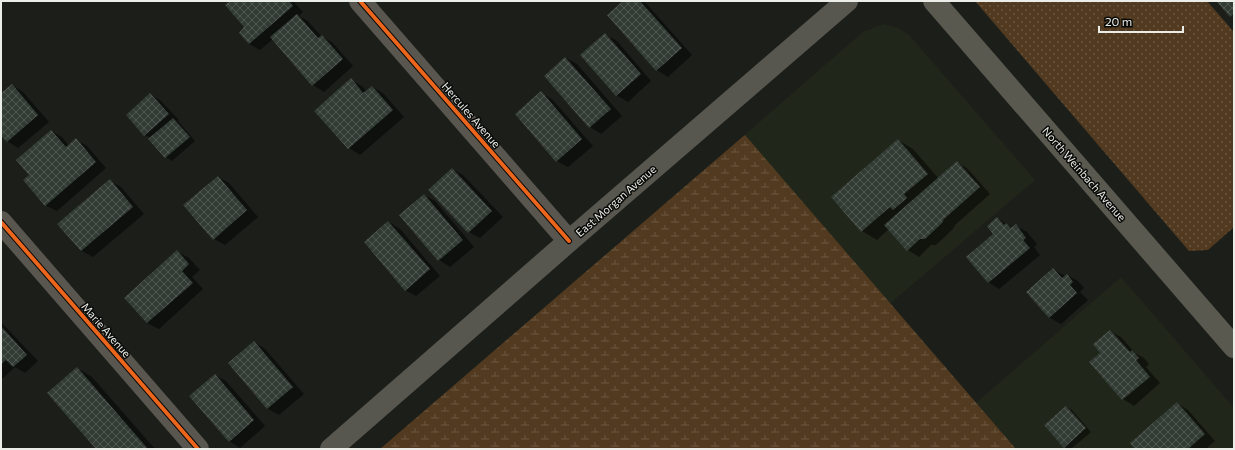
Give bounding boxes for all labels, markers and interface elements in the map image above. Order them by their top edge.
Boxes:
scale bar [1099,8,1183,34]
text: 20 m [1105,14,1132,28]
street label: Hercules Avenue [440,79,503,150]
street label: North Weinbach Avenue [1040,124,1129,223]
street label: East Morgan Avenue [573,162,659,239]
street label: Marie Avenue [79,300,134,360]

